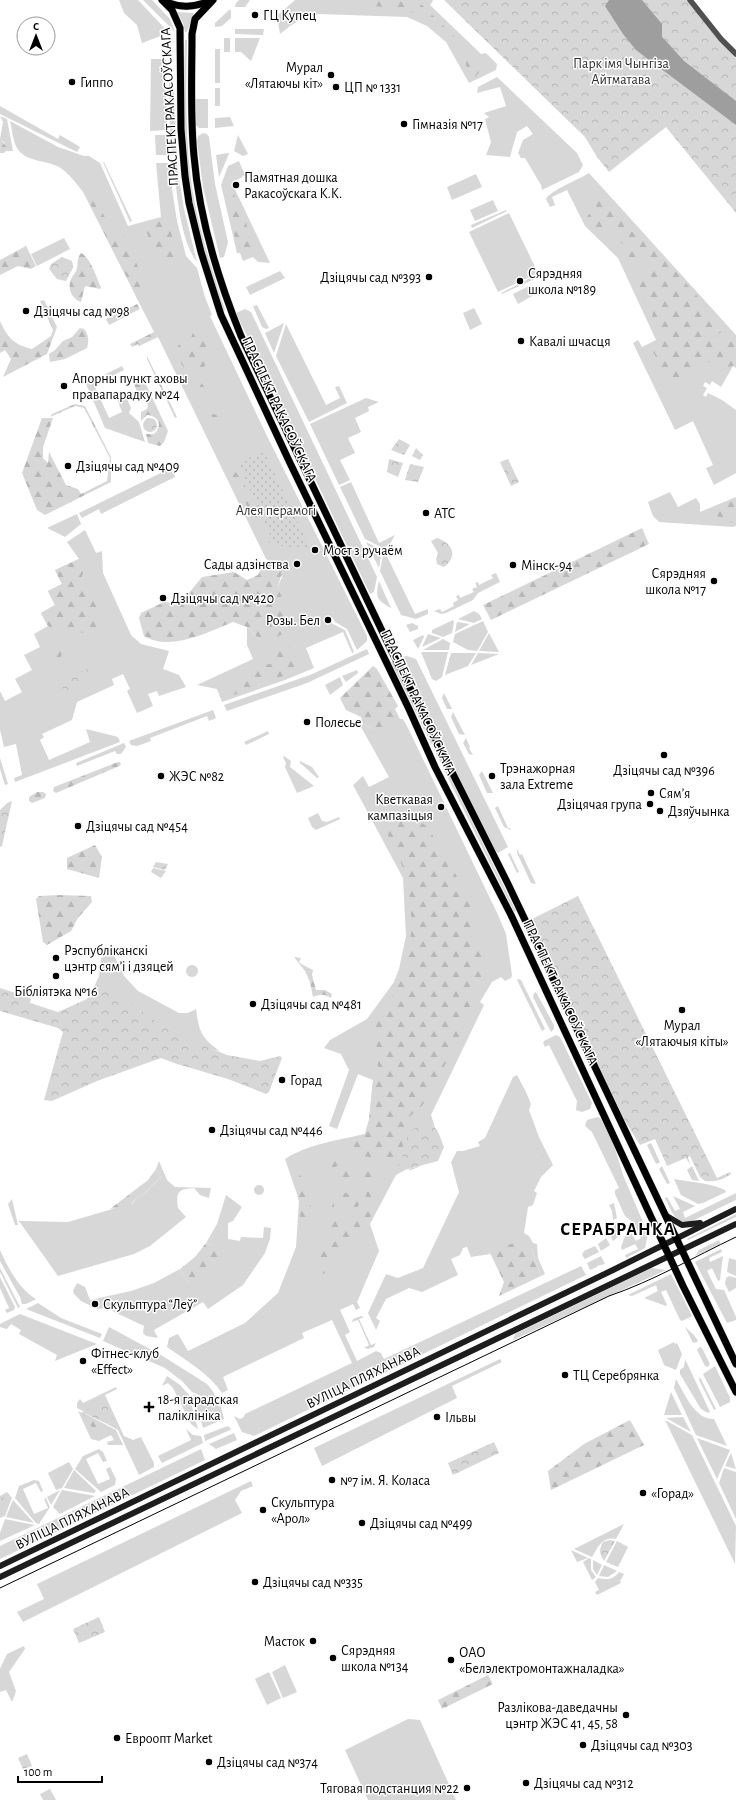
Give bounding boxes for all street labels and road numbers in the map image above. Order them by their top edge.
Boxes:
street label: ПРАСПЕКТ РАКАСОЎСКАГА [157,27,181,187]
street label: ПРАСПЕКТ РАКАСОЎСКАГА [239,334,321,484]
street label: ПРАСПЕКТ РАКАСОЎСКАГА [378,627,460,777]
street label: ПРАСПЕКТ РАКАСОЎСКАГА [520,917,602,1067]
street label: ВУЛІЦА ПЛЯХАНАВА [304,1344,422,1411]
street label: ВУЛІЦА ПЛЯХАНАВА [13,1485,131,1552]

